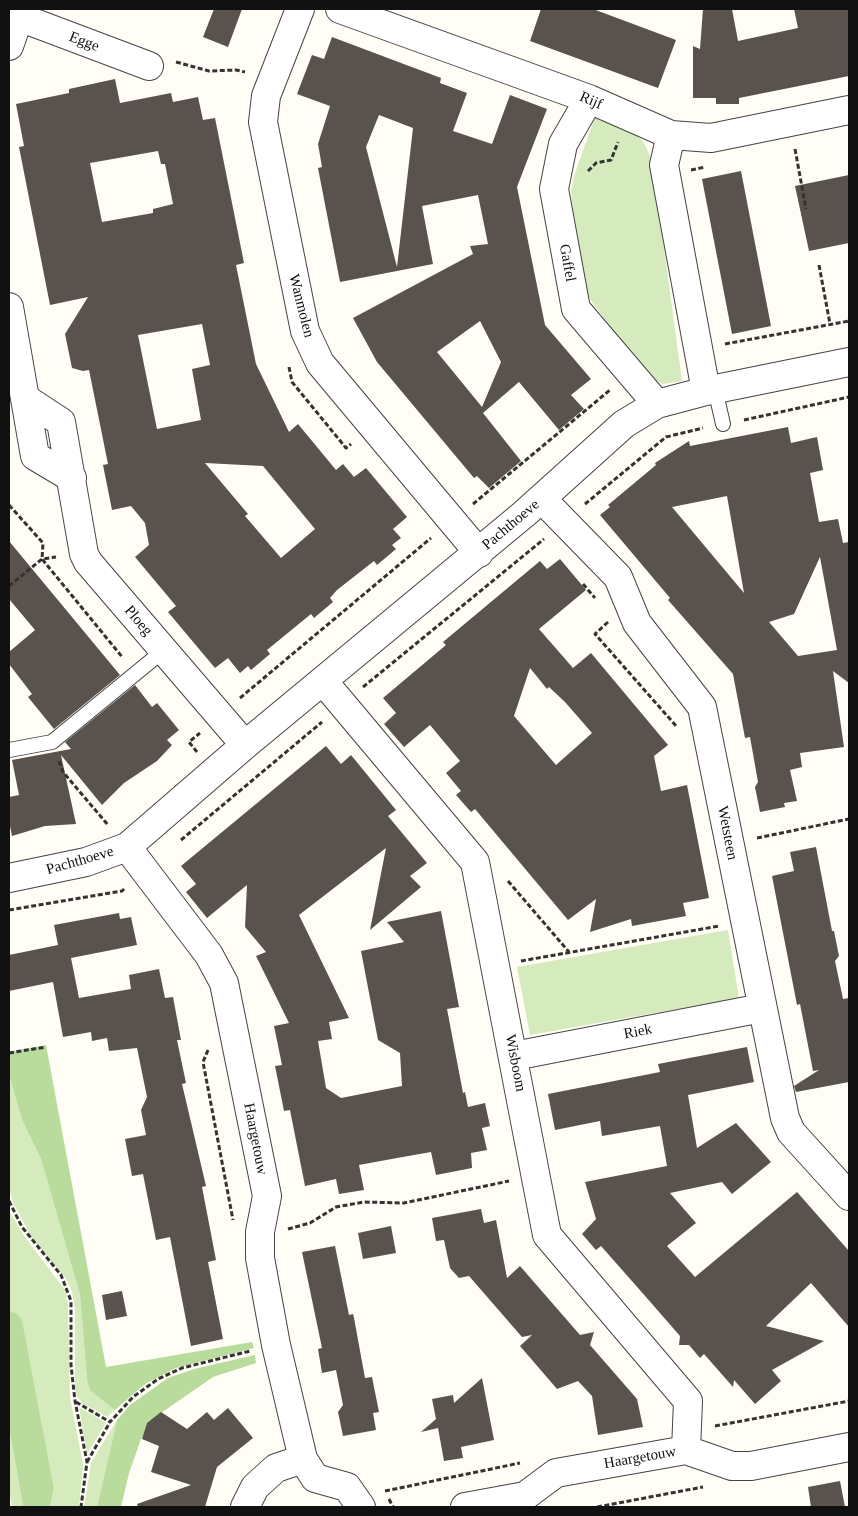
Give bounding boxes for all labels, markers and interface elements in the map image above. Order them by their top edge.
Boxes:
street label: Egge [66,28,102,56]
street label: Rijf [577,88,605,114]
street label: Gaffel [555,243,579,283]
street label: Wanmolen [284,272,318,340]
street label: Pachthoeve [479,496,543,554]
street label: Ploeg [120,602,156,640]
street label: Wetsteen [713,804,741,862]
street label: Pachthoeve [44,843,116,879]
street label: Riek [622,1020,654,1044]
street label: Wisboom [501,1033,529,1093]
street label: Haargetouw [239,1101,271,1177]
street label: Haargetouw [602,1443,678,1473]

